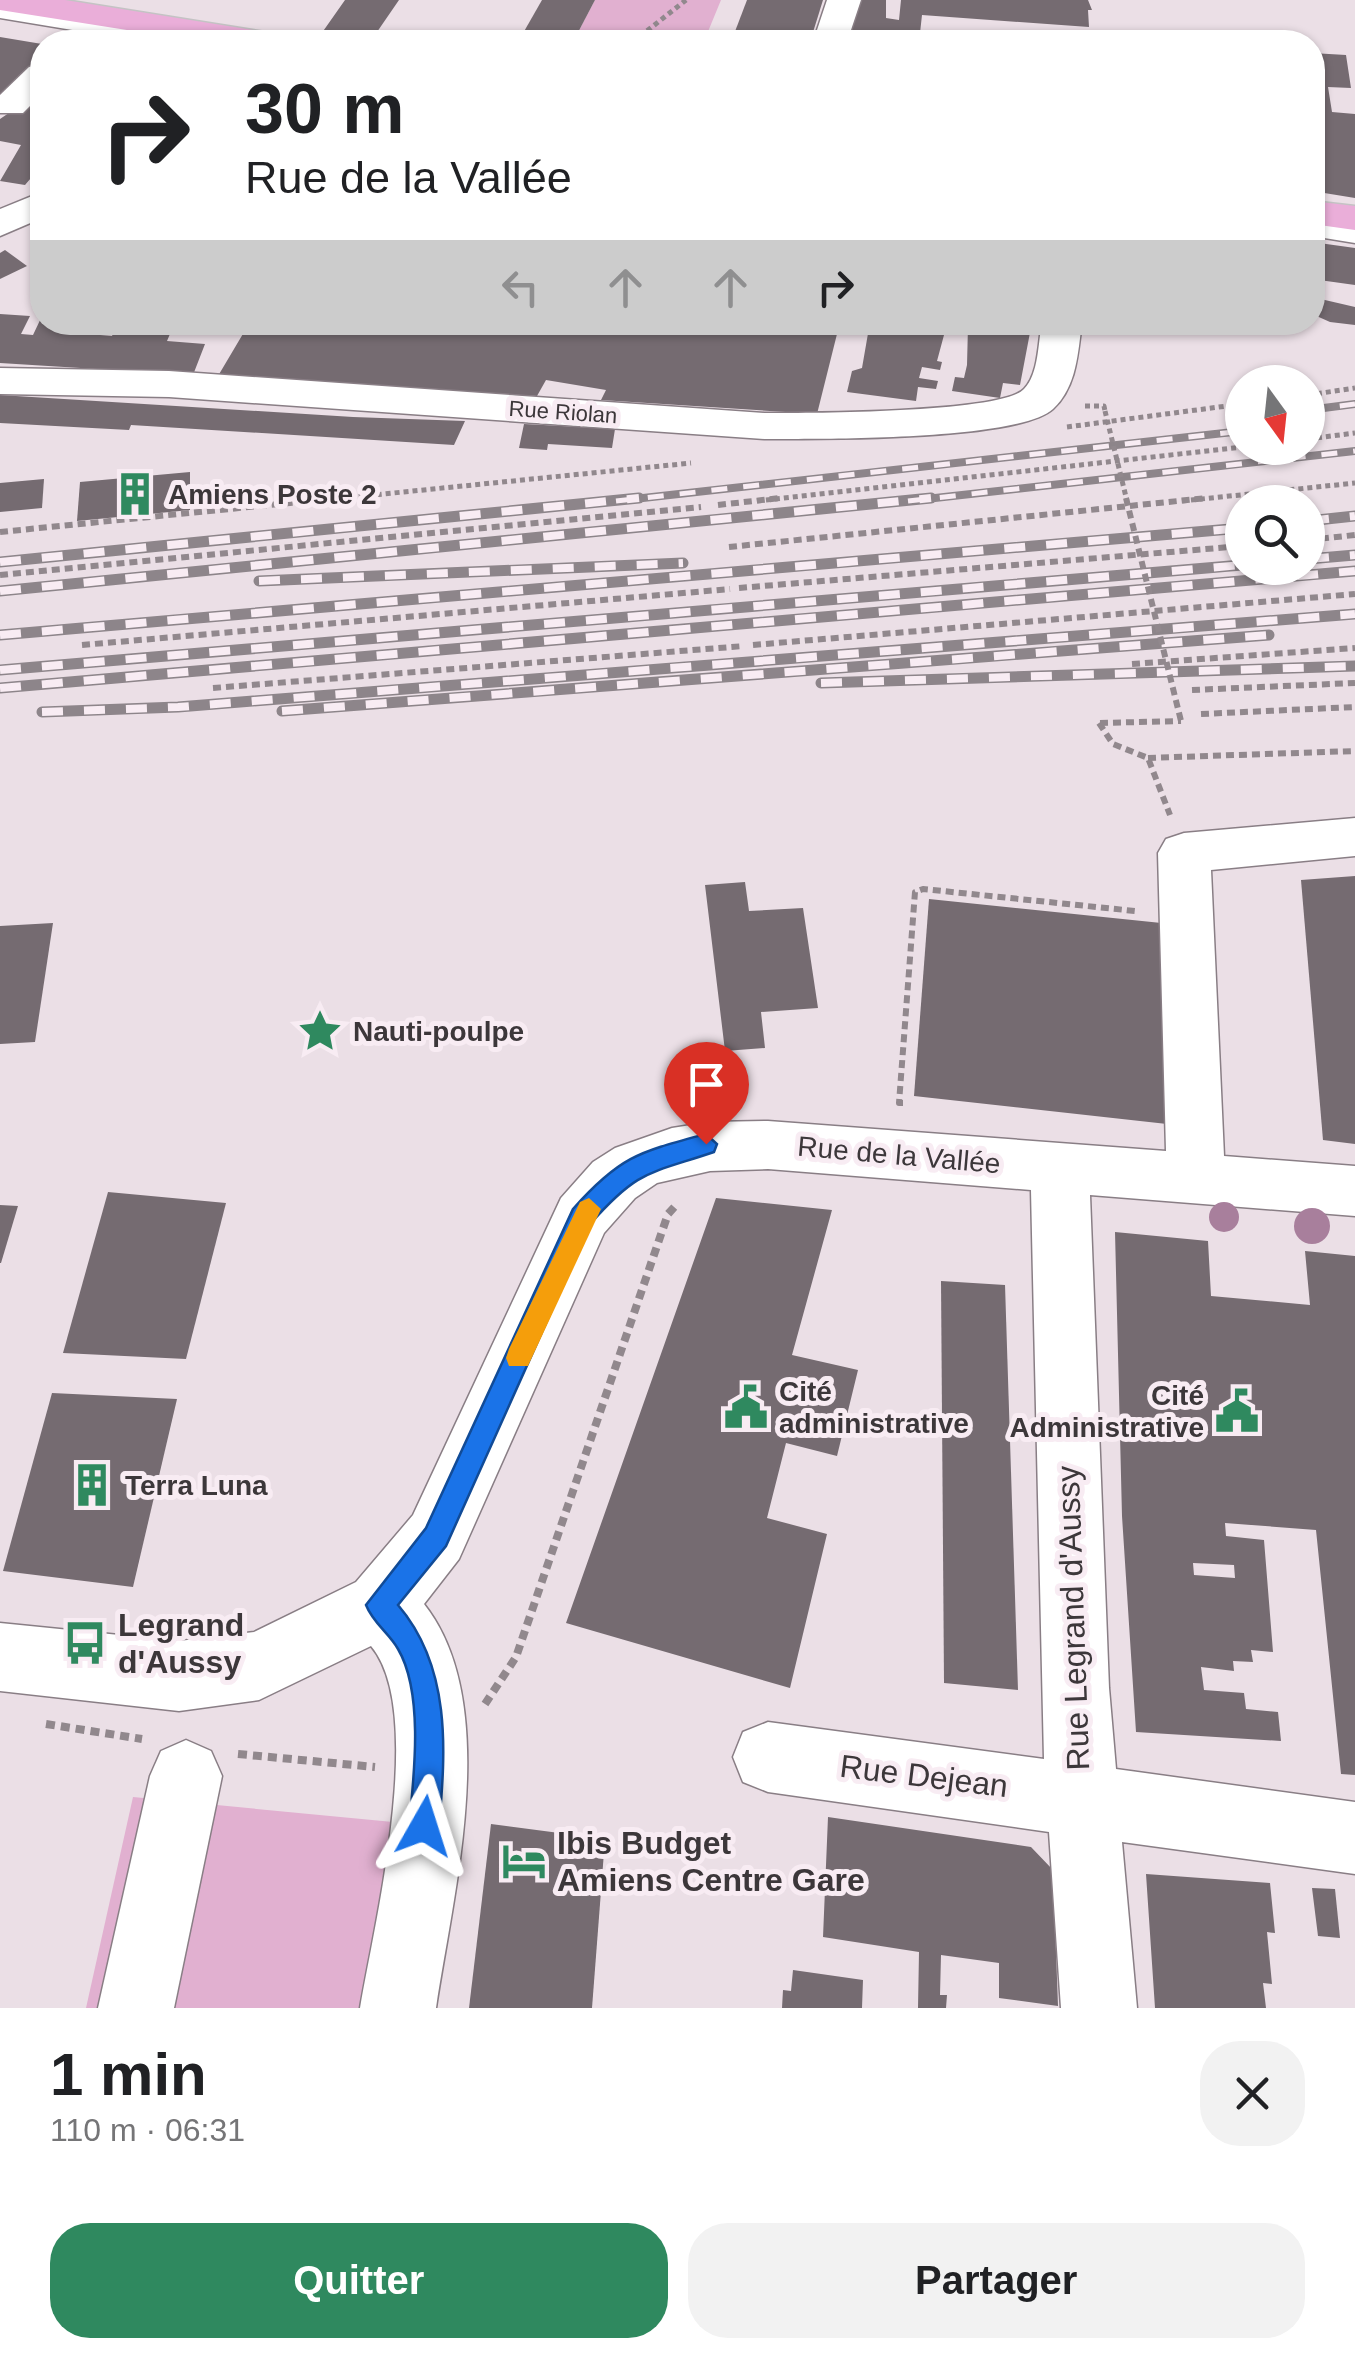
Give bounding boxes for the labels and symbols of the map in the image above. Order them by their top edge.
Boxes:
north arrow [1225,365,1325,465]
street label: Rue Riolan [508,396,618,428]
building icon: Amiens Poste 2 [111,470,159,518]
place label: Amiens Poste 2 [168,479,377,510]
place icon: Nauti-poulpe [296,1007,344,1055]
place label: Nauti-poulpe [353,1016,524,1047]
pin [664,1042,749,1145]
street label: Rue de la Vallée [796,1131,1002,1179]
place label: Cité administrative [779,1376,969,1439]
place label: Cité Administrative [1010,1380,1204,1443]
public building icon: Cité administrative [722,1383,770,1431]
public building icon: Cité Administrative [1213,1387,1261,1435]
building icon: Terra Luna [68,1461,116,1509]
street label: Rue Legrand d'Aussy [1050,1465,1096,1771]
place label: Terra Luna [125,1470,268,1501]
place label: Legrand d'Aussy [118,1607,244,1680]
bus stop icon: Legrand d'Aussy [61,1619,109,1667]
street label: Rue Dejean [838,1748,1010,1804]
position arrow [372,1774,476,1878]
place label: Ibis Budget Amiens Centre Gare [557,1825,865,1898]
hotel icon: Ibis Budget Amiens Centre Gare [500,1837,548,1885]

